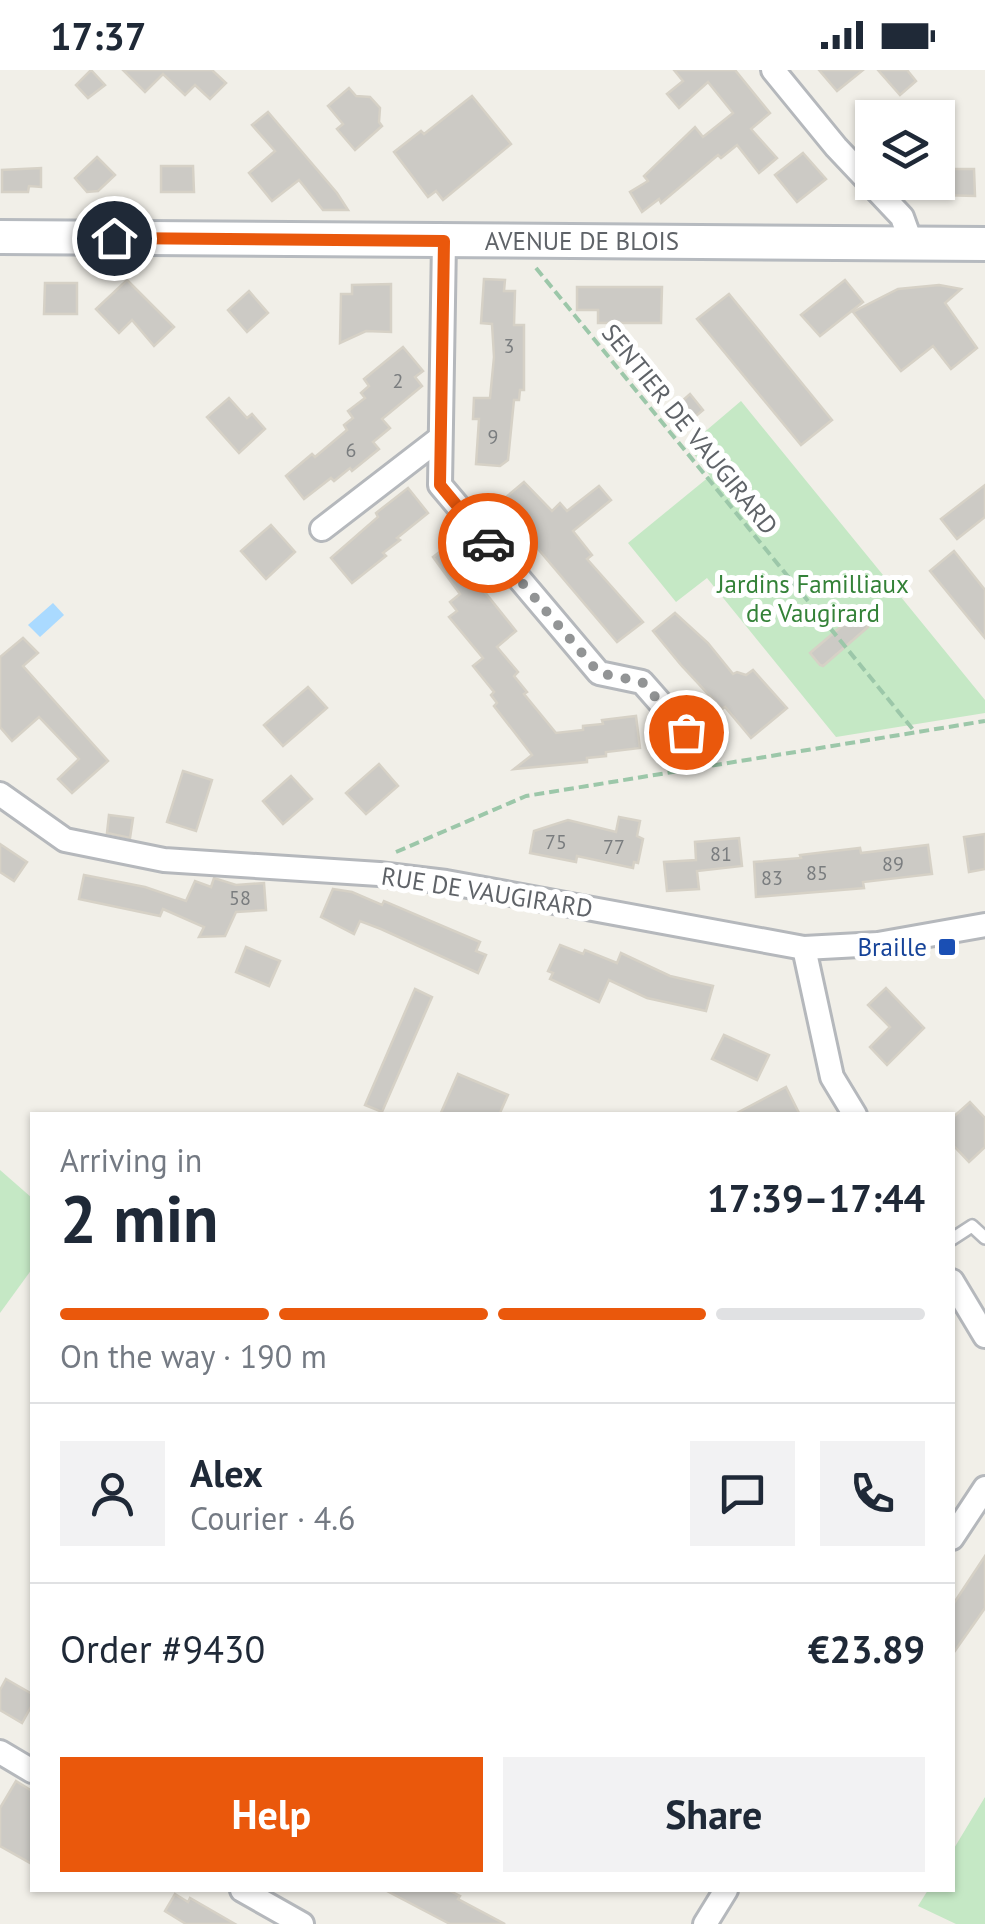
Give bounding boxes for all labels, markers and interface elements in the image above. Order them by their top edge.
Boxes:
text: 17:37 [50,11,146,60]
map controls [855,100,955,200]
button: layers [855,100,955,200]
pin [72,196,157,281]
icon: home [87,211,142,266]
street label: AVENUE DE BLOIS [485,225,679,257]
street label: SENTIER DE VAUGIRARD [595,317,785,541]
house number: 3 [504,333,514,359]
house number: 2 [393,368,403,394]
house number: 9 [488,424,498,450]
house number: 6 [346,437,356,463]
courier [438,493,538,593]
icon: car [461,516,516,571]
park label: Jardins Familliaux de Vaugirard [716,568,909,629]
pin [644,690,729,775]
icon: bag [659,705,714,760]
house number: 75 [545,829,567,855]
house number: 77 [603,834,625,860]
house number: 81 [710,841,732,867]
house number: 89 [882,851,904,877]
street label: RUE DE VAUGIRARD [379,859,595,925]
house number: 85 [806,860,828,886]
house number: 83 [761,865,783,891]
house number: 58 [229,885,251,911]
place label: Braille [857,931,927,963]
marker: Braille [936,936,958,958]
text: Arriving in [60,1139,202,1181]
text: 17:39–17:44 [707,1173,925,1222]
text: 2 min [60,1176,219,1260]
text: On the way · 190 m [60,1335,327,1377]
button: person [60,1441,165,1546]
button: chat [690,1441,795,1546]
button: phone [820,1441,925,1546]
text: Alex [190,1448,263,1497]
text: Courier · 4.6 [190,1497,356,1539]
text: Order #9430 [60,1624,265,1673]
text: €23.89 [808,1624,925,1673]
button: Help [60,1757,483,1872]
button: Share [503,1757,925,1872]

